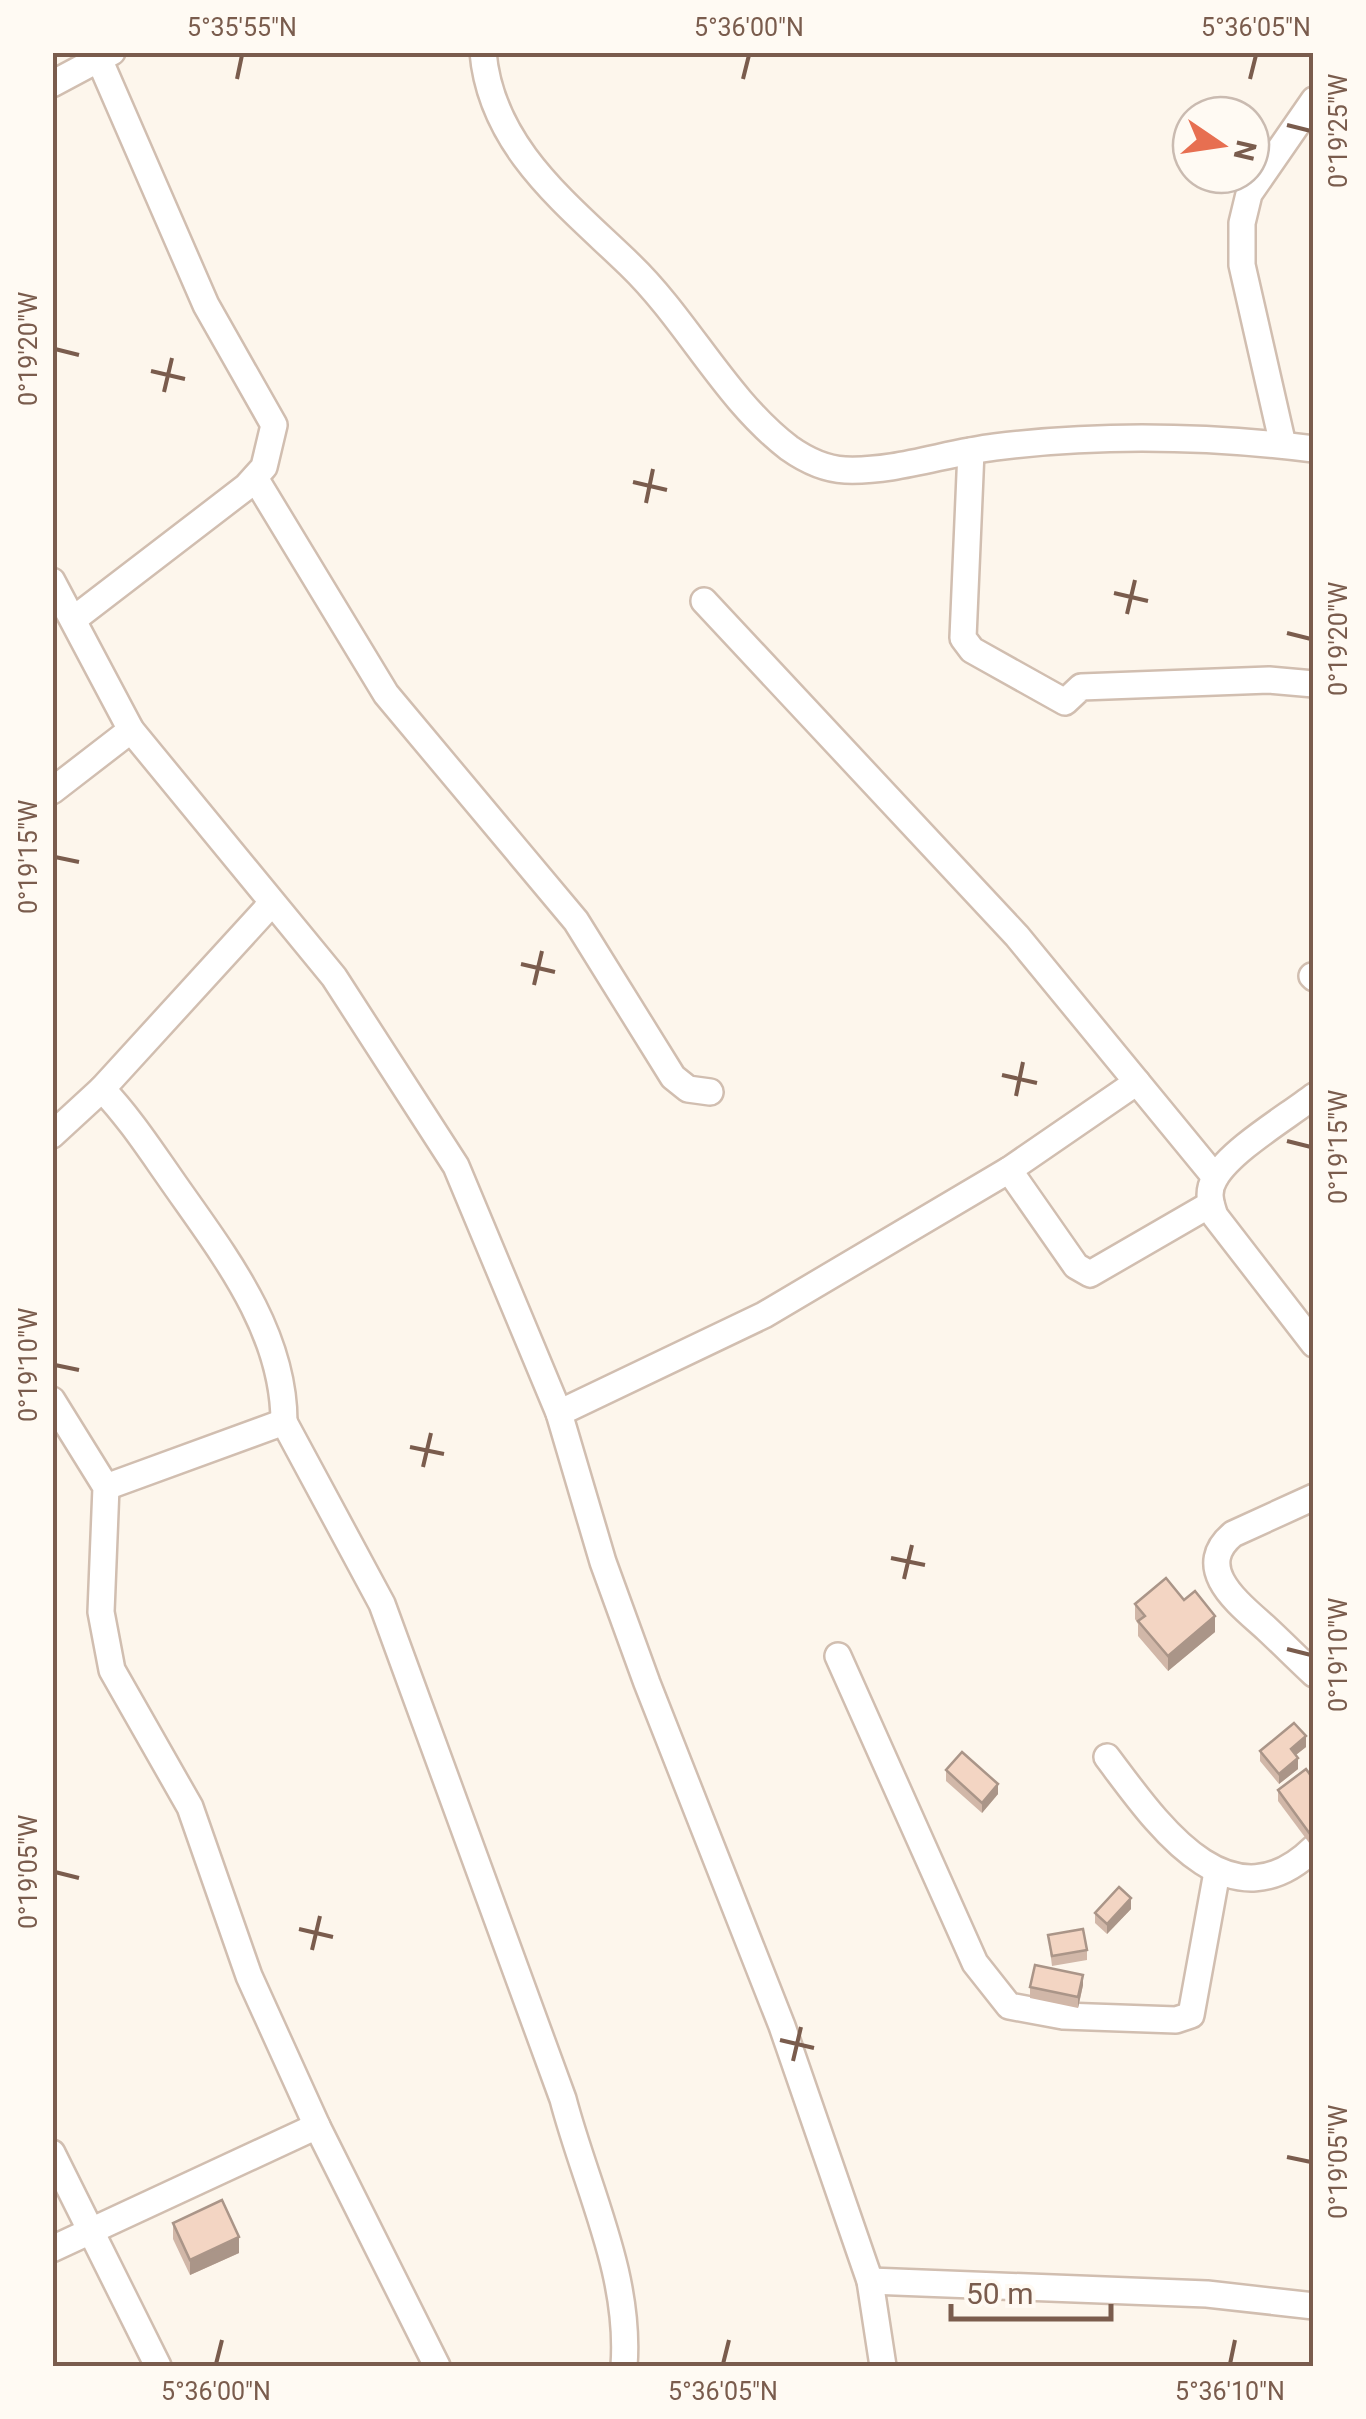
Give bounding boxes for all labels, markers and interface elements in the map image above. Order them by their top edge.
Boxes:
text: 5°35'55"N [187,13,297,42]
text: 5°36'00"N [694,13,804,42]
text: 5°36'05"N [1201,13,1311,42]
text: 0°19'25"W [1324,74,1353,188]
north arrow [1171,95,1271,195]
text: N [1227,137,1263,164]
text: 0°19'20"W [14,292,43,406]
text: 0°19'20"W [1324,582,1353,696]
text: 0°19'15"W [14,800,43,914]
text: 0°19'15"W [1324,1090,1353,1204]
text: 0°19'10"W [14,1308,43,1422]
text: 0°19'10"W [1324,1598,1353,1712]
text: 0°19'05"W [14,1815,43,1929]
text: 0°19'05"W [1324,2105,1353,2219]
scale bar [951,2259,1111,2321]
text: 50 m [966,2276,1033,2311]
text: 5°36'00"N [161,2377,271,2406]
text: 5°36'05"N [668,2377,778,2406]
text: 5°36'10"N [1175,2377,1285,2406]

